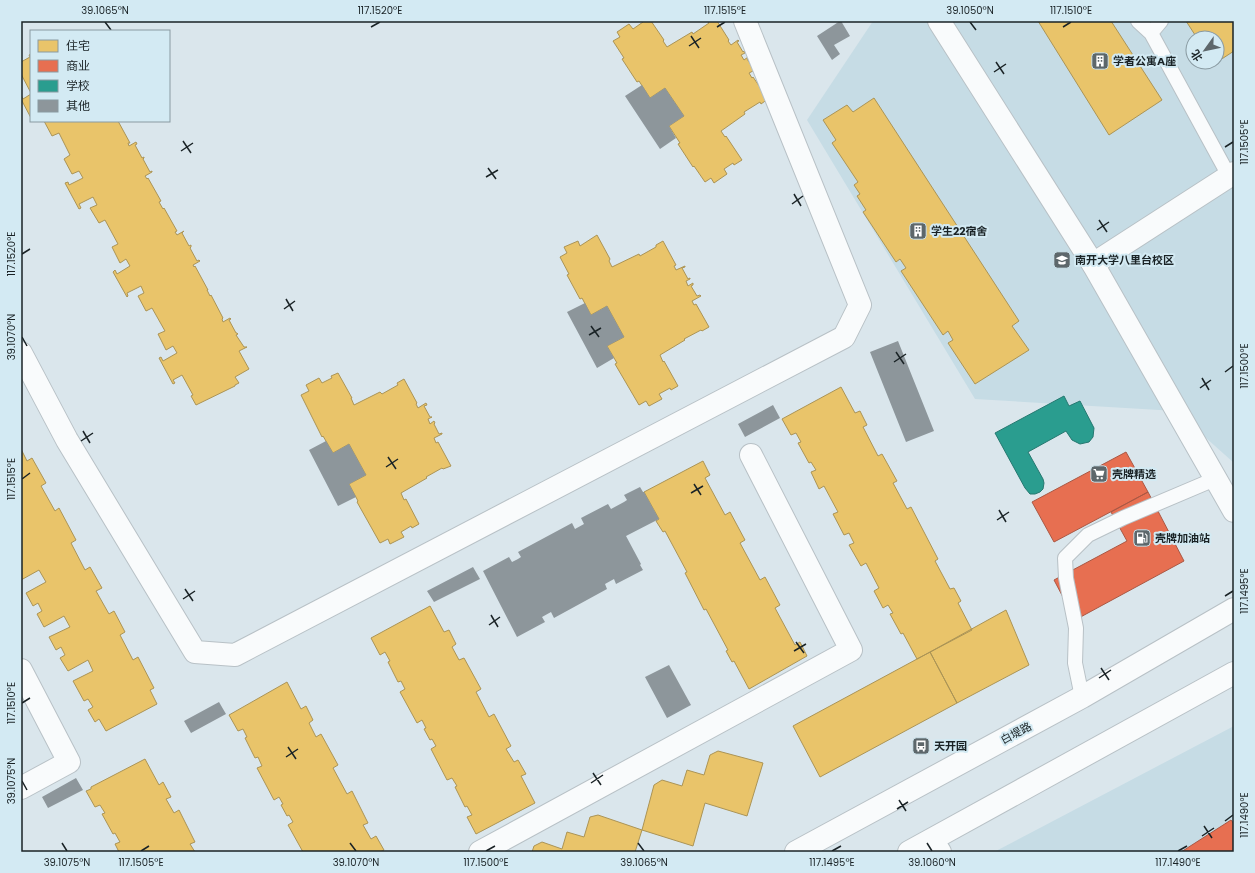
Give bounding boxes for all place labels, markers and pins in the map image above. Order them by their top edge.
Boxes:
building icon: 学者公寓A座 [1090,51,1110,71]
place label: 学者公寓A座 [1113,53,1176,69]
building icon: 学生22宿舍 [908,221,928,241]
place label: 学生22宿舍 [931,223,988,239]
school or university icon: 南开大学八里台校区 [1052,250,1072,270]
place label: 南开大学八里台校区 [1075,252,1174,268]
supermarket icon: 壳牌精选 [1089,464,1109,484]
place label: 壳牌精选 [1112,466,1156,482]
fuel station icon: 壳牌加油站 [1132,528,1152,548]
place label: 壳牌加油站 [1155,530,1210,546]
bus stop icon: 天开园 [911,736,931,756]
place label: 天开园 [934,738,967,754]

